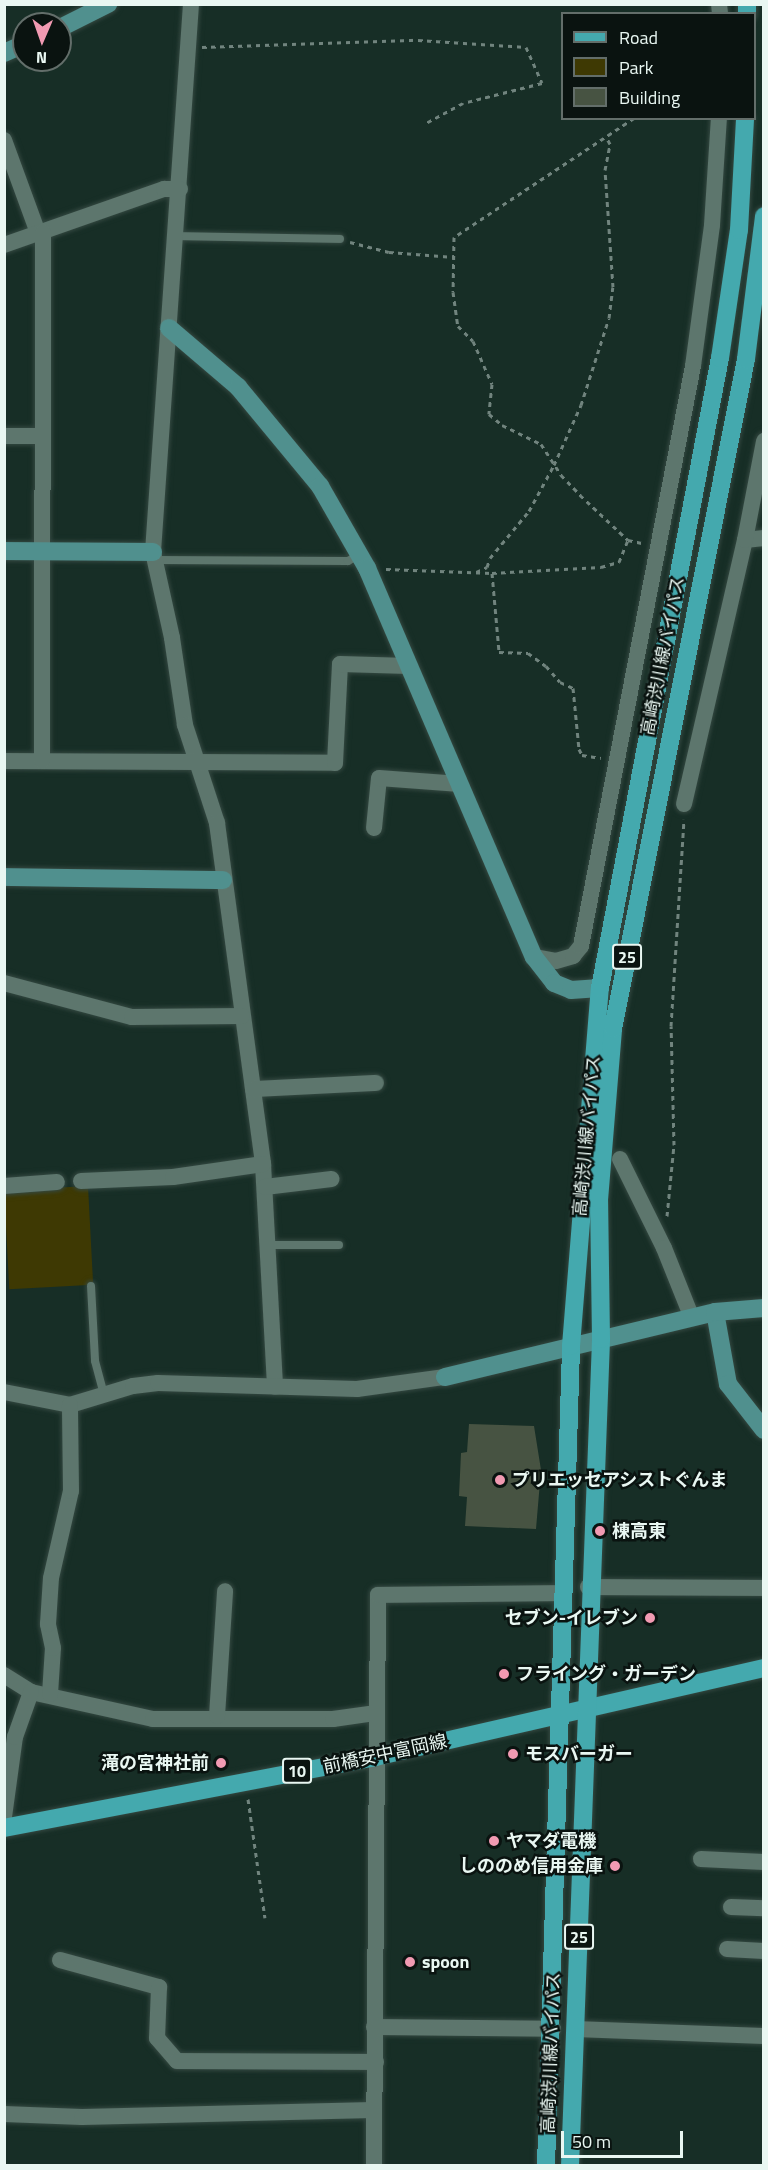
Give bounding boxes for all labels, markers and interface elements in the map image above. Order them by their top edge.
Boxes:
north arrow [12,12,72,72]
legend [561,12,756,120]
text: Road [619,24,658,51]
text: N [35,46,47,70]
text: Park [619,54,653,81]
text: Building [619,84,680,111]
street label: 高崎渋川線バイパス [637,574,689,738]
road number: 25 [612,944,642,970]
street label: 高崎渋川線バイパス [569,1054,605,1218]
place label: プリエッセアシストぐんま [512,1469,728,1491]
marker: プリエッセアシストぐんま [493,1473,507,1487]
place label: 棟高東 [612,1520,666,1542]
marker: 棟高東 [593,1524,607,1538]
place label: セブン-イレブン [505,1607,638,1629]
marker: セブン-イレブン [643,1611,657,1625]
place label: フライング・ガーデン [516,1663,696,1685]
marker: フライング・ガーデン [497,1667,511,1681]
street label: 前橋安中富岡線 [321,1730,449,1778]
place label: モスバーガー [525,1743,633,1765]
marker: モスバーガー [506,1747,520,1761]
place label: 滝の宮神社前 [101,1752,209,1774]
marker: 滝の宮神社前 [214,1756,228,1770]
road number: 10 [282,1758,312,1784]
place label: ヤマダ電機 [506,1830,596,1852]
marker: ヤマダ電機 [487,1834,501,1848]
place label: しののめ信用金庫 [459,1855,603,1877]
marker: しののめ信用金庫 [608,1859,622,1873]
road number: 25 [564,1924,594,1950]
place label: spoon [422,1951,469,1973]
marker: spoon [403,1955,417,1969]
street label: 高崎渋川線バイパス [537,1972,565,2134]
scale bar [564,2119,686,2157]
text: 50 m [572,2128,611,2155]

